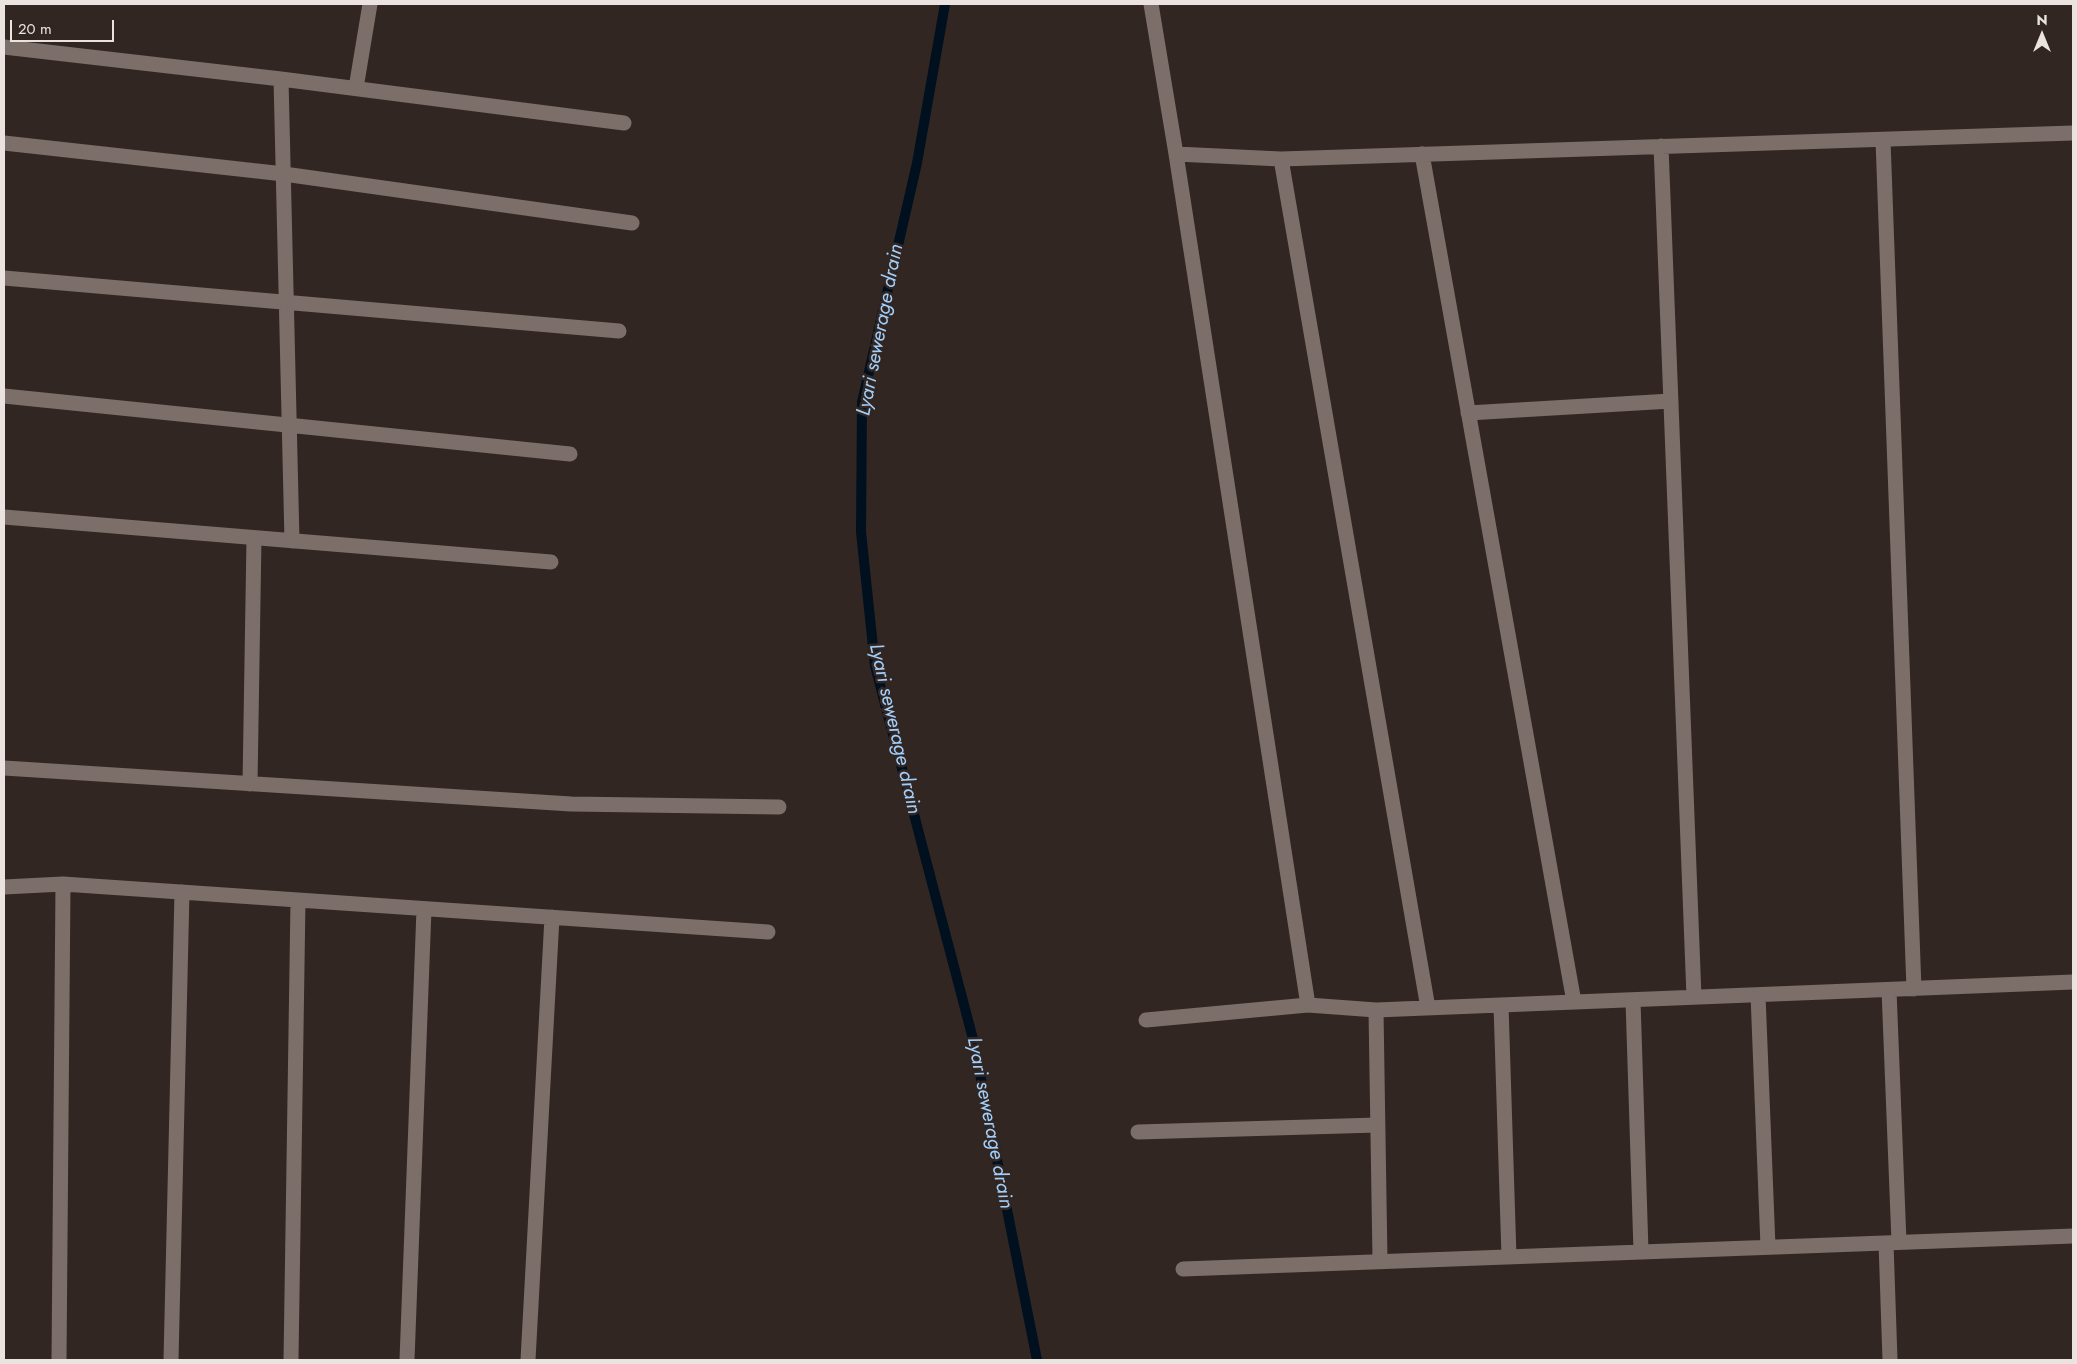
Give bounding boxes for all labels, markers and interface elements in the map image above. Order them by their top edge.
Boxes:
scale bar [12,10,116,42]
north arrow [2017,10,2067,60]
text: N [2036,10,2048,30]
text: 20 m [18,18,52,40]
water label: Lyari sewerage drain [853,242,909,418]
water label: Lyari sewerage drain [863,641,925,817]
water label: Lyari sewerage drain [961,1035,1017,1211]

